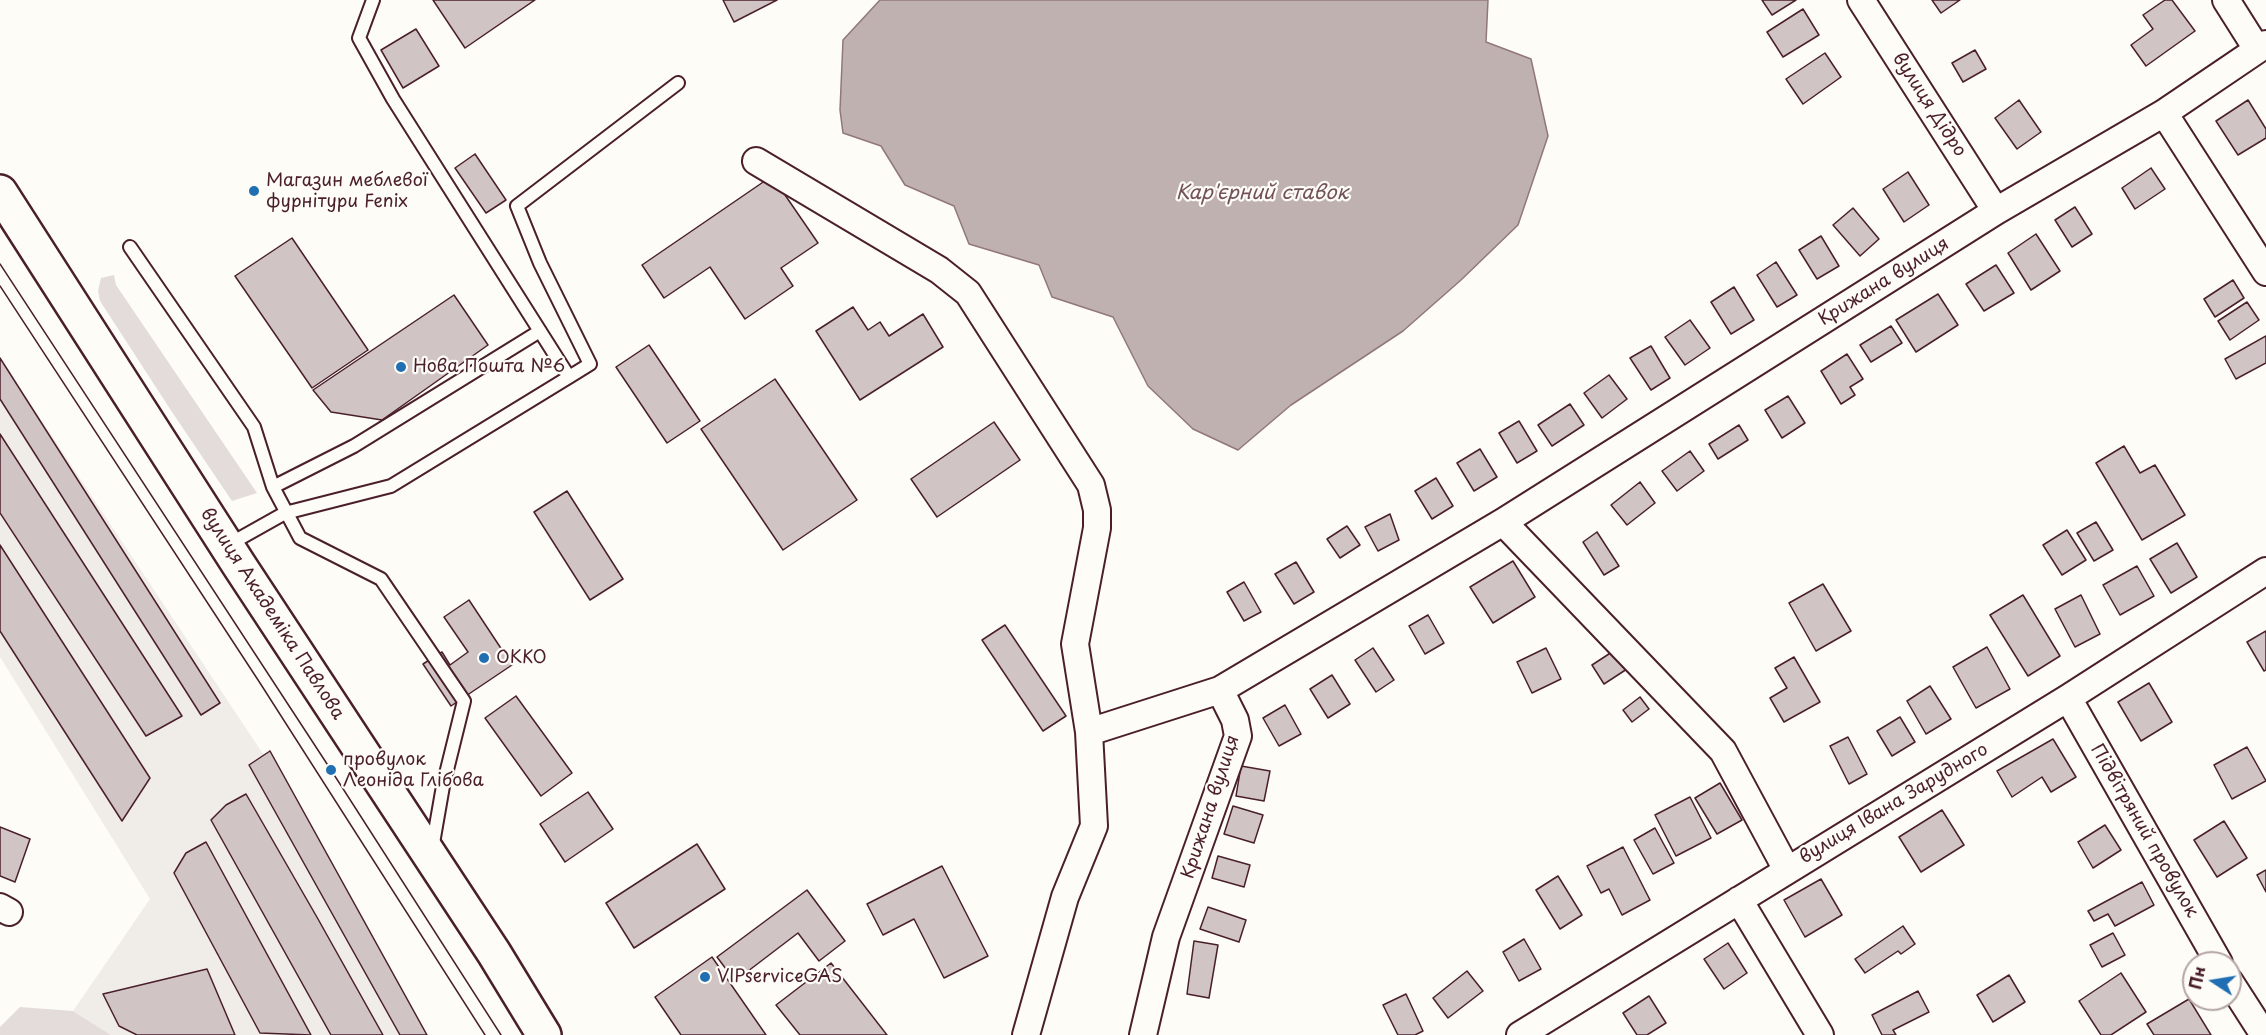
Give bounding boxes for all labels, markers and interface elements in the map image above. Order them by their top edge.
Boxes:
street label: вулиця Дідро [1887,49,1971,161]
place label: Магазин меблевої фурнітури Fenix [266,170,428,213]
water label: Кар'єрний ставок [1176,181,1348,205]
marker: Магазин меблевої фурнітури Fenix [247,184,261,198]
street label: Крижана вулиця [1815,233,1953,331]
place label: Нова Пошта №6 [413,356,565,378]
marker: Нова Пошта №6 [394,360,408,374]
street label: вулиця Академіка Павлова [195,504,349,724]
place label: ОККО [496,647,547,669]
marker: ОККО [477,651,491,665]
street label: Крижана вулиця [1178,733,1244,881]
street label: вулиця Івана Зарудного [1796,739,1992,869]
street label: Підвітряний провулок [2086,741,2202,921]
place label: провулок Леоніда Глібова [343,749,484,792]
marker: провулок Леоніда Глібова [324,763,338,777]
north arrow [2182,951,2242,1011]
text: Пн [2182,964,2210,992]
place label: VIPserviceGAS [717,966,843,988]
marker: VIPserviceGAS [698,970,712,984]

